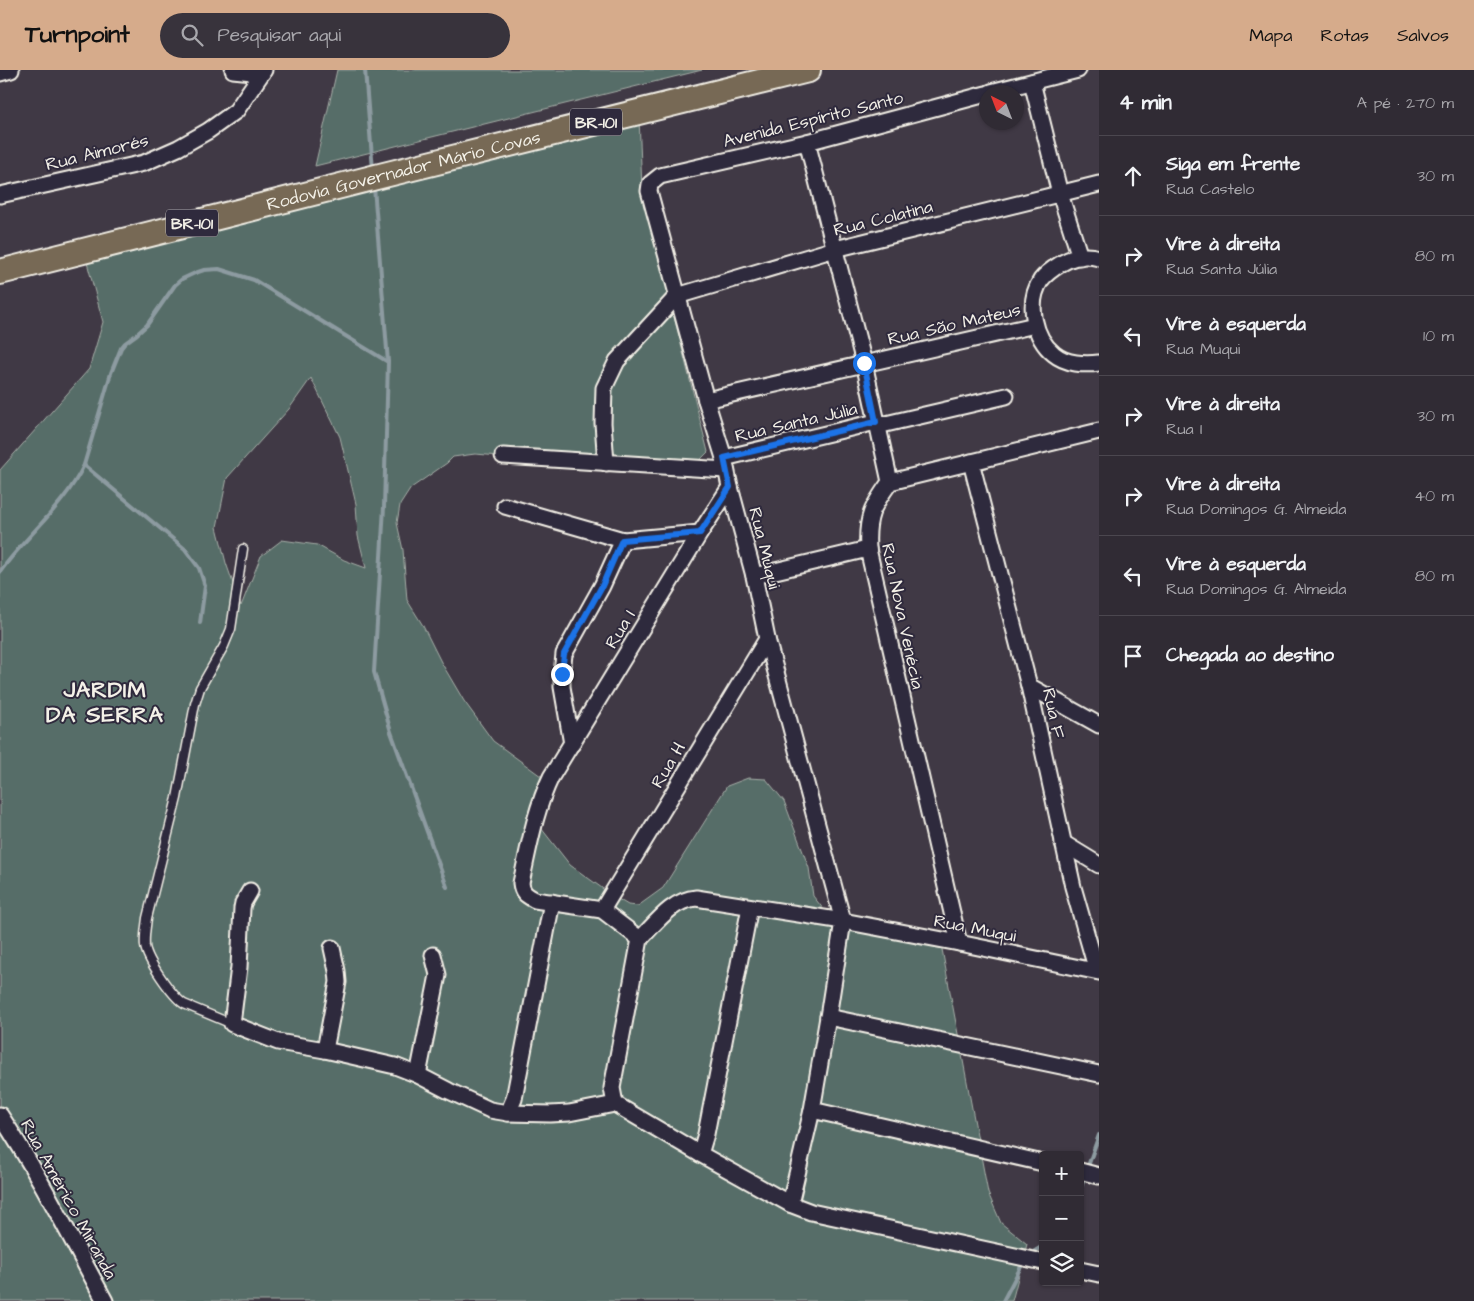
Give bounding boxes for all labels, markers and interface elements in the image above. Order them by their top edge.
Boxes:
search box [160,13,510,58]
text: Turnpoint [25,18,130,52]
icon: search [178,21,206,49]
text: Pesquisar aqui [218,22,341,49]
text: Mapa [1249,23,1293,48]
text: Rotas [1321,23,1369,48]
text: Salvos [1397,23,1449,48]
street label: Avenida Espírito Santo [720,85,906,154]
north arrow [979,85,1024,130]
text: 4 min [1119,88,1172,117]
text: A pé · 270 m [1357,92,1454,114]
road number: BR-101 [570,108,622,136]
street label: Rodovia Governador Mário Covas [264,125,543,217]
street label: Rua Aimorés [43,128,151,177]
text: Siga em frente [1166,151,1300,178]
icon: ahead [1119,162,1147,190]
text: 30 m [1417,165,1454,187]
text: Rua Castelo [1166,178,1254,200]
street label: Rua Colatina [831,194,935,243]
road number: BR-101 [166,210,218,237]
text: Vire à direita [1166,231,1280,258]
icon: right [1119,242,1147,270]
text: 80 m [1415,245,1454,267]
text: Rua Santa Júlia [1166,258,1277,280]
street label: Rua São Mateus [885,297,1023,352]
text: Vire à esquerda [1166,311,1306,338]
icon: left [1119,322,1147,350]
text: 10 m [1423,325,1454,347]
text: Rua Muqui [1166,338,1240,360]
route start [853,352,876,375]
text: Vire à direita [1166,391,1280,418]
street label: Rua Santa Júlia [732,396,860,449]
icon: right [1119,402,1147,430]
text: 30 m [1417,405,1454,427]
text: Rua I [1166,418,1203,440]
text: Vire à direita [1166,471,1280,498]
icon: right [1119,482,1147,510]
text: 40 m [1414,485,1454,507]
text: Rua Domingos G. Almeida [1166,498,1346,520]
street label: Rua Muqui [742,505,787,592]
street label: Rua Nova Venécia [875,541,930,691]
text: Vire à esquerda [1166,551,1306,578]
icon: left [1119,562,1147,590]
text: 80 m [1415,565,1454,587]
text: Rua Domingos G. Almeida [1166,578,1346,600]
street label: Rua I [599,605,642,653]
icon: arrive [1119,642,1147,670]
text: Chegada ao destino [1166,642,1334,669]
route end [551,663,574,686]
district label: JARDIM DA SERRA [46,675,164,731]
street label: Rua F [1036,686,1071,741]
street label: Rua H [645,738,692,793]
street label: Rua Muqui [932,908,1019,949]
street label: Rua Américo Miranda [14,1115,123,1284]
map controls [1039,1151,1084,1286]
button: + [1039,1151,1084,1196]
button: − [1039,1196,1084,1241]
button: layers [1039,1241,1084,1286]

